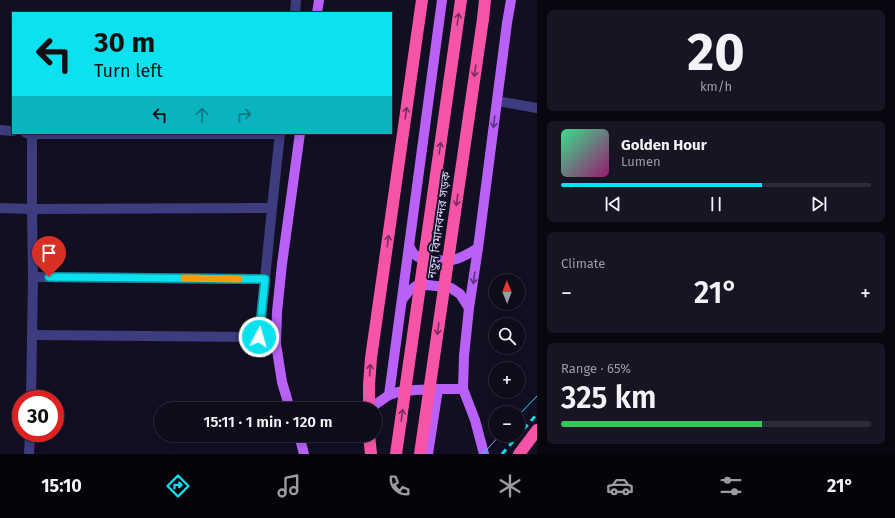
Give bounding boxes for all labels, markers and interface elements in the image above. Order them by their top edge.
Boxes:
one-way arrow [454,13,462,26]
text: 20 [687,21,745,84]
text: 30 m [94,26,155,59]
icon: left [28,28,80,80]
text: Turn left [94,60,163,82]
one-way arrow [471,64,479,77]
text: km/h [700,79,732,94]
icon: left [149,104,171,126]
icon: ahead [191,104,213,126]
icon: right [233,104,255,126]
one-way arrow [402,106,410,119]
one-way arrow [490,115,498,128]
text: Golden Hour [621,136,707,154]
one-way arrow [436,142,444,155]
text: Lumen [621,154,661,169]
street label: নতুন বিমানবন্দর সড়ক [423,170,455,280]
one-way arrow [453,193,461,206]
icon: previous [602,193,624,215]
icon: pause [705,193,727,215]
icon: next [808,193,830,215]
one-way arrow [384,235,392,248]
pin [32,236,66,277]
icon: arrive [38,242,60,264]
text: Climate [561,256,605,271]
one-way arrow [470,272,478,285]
north arrow [489,274,525,310]
map controls [489,274,525,442]
text: 21° [694,275,738,311]
text: − [561,280,572,307]
text: + [860,280,871,307]
position arrow [238,316,280,358]
button: search [489,318,525,354]
one-way arrow [434,322,442,335]
text: Range · 65% [561,361,631,376]
button: + [489,362,525,398]
one-way arrow [367,364,374,377]
text: 325 km [561,380,656,416]
speed limit sign: 30 [12,390,64,442]
button: − [489,406,525,442]
one-way arrow [398,409,406,422]
text: 15:11 · 1 min · 120 m [204,413,332,431]
icon: directions [164,472,192,500]
icon: music [275,472,303,500]
icon: phone [385,472,413,500]
icon: climate [496,472,524,500]
icon: car [606,472,634,500]
icon: filters [717,472,745,500]
text: 15:10 [41,475,82,497]
text: 21° [827,475,854,497]

